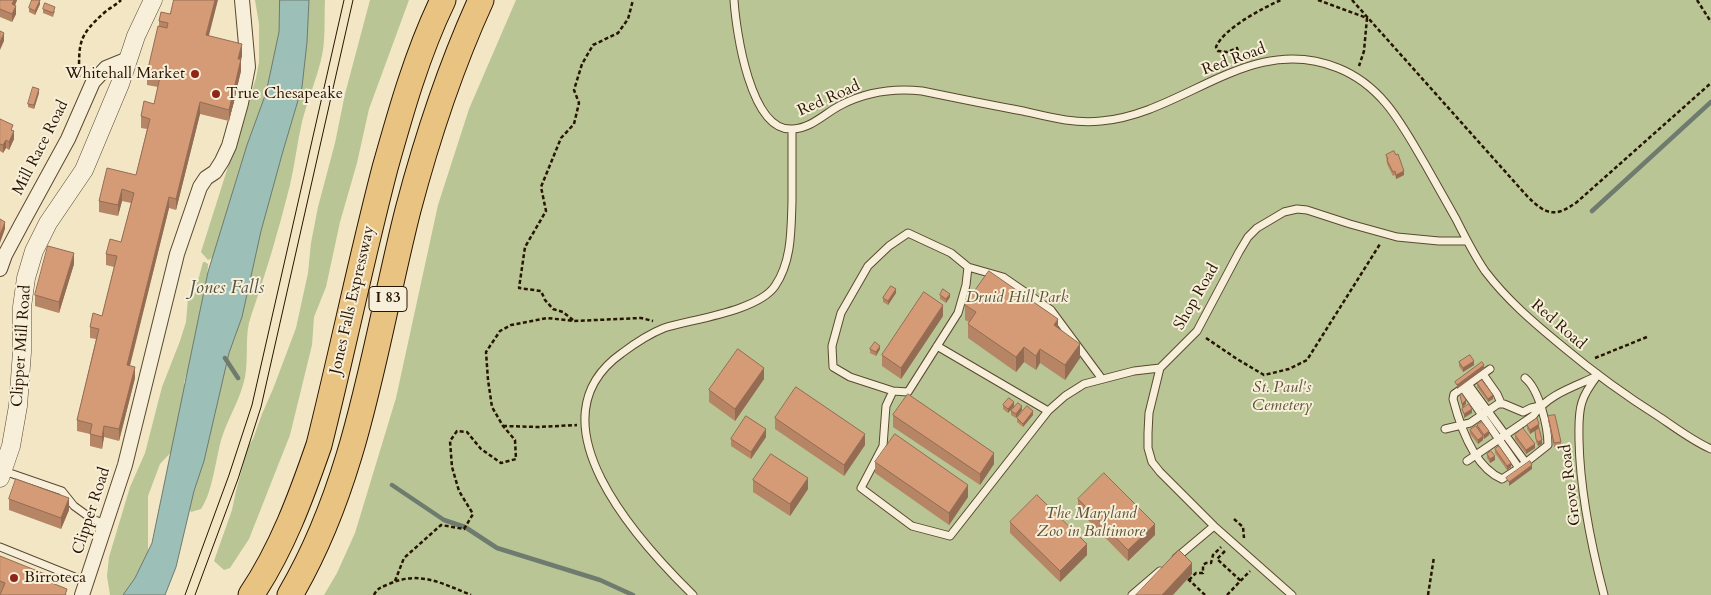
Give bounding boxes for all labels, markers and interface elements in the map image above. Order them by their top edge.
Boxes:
street label: Red Road [1200,40,1268,80]
place label: Whitehall Market [65,64,185,84]
marker: Whitehall Market [189,68,201,80]
street label: Red Road [795,77,863,121]
place label: True Chesapeake [226,84,343,104]
marker: True Chesapeake [210,88,222,100]
street label: Mill Race Road [9,97,73,199]
street label: Jones Falls Expressway [327,224,379,376]
street label: Shop Road [1170,260,1224,334]
water label: Jones Falls [190,278,264,300]
street label: Clipper Mill Road [8,284,36,408]
road number: I 83 [369,286,407,312]
park label: Druid Hill Park [966,288,1068,308]
street label: Red Road [1527,296,1589,354]
park label: St. Paul's Cemetery [1252,378,1312,416]
street label: Grove Road [1556,443,1586,527]
street label: Clipper Road [69,465,115,557]
park label: The Maryland Zoo in Baltimore [1037,504,1145,542]
place label: Birroteca [24,568,86,588]
marker: Birroteca [8,572,20,584]

